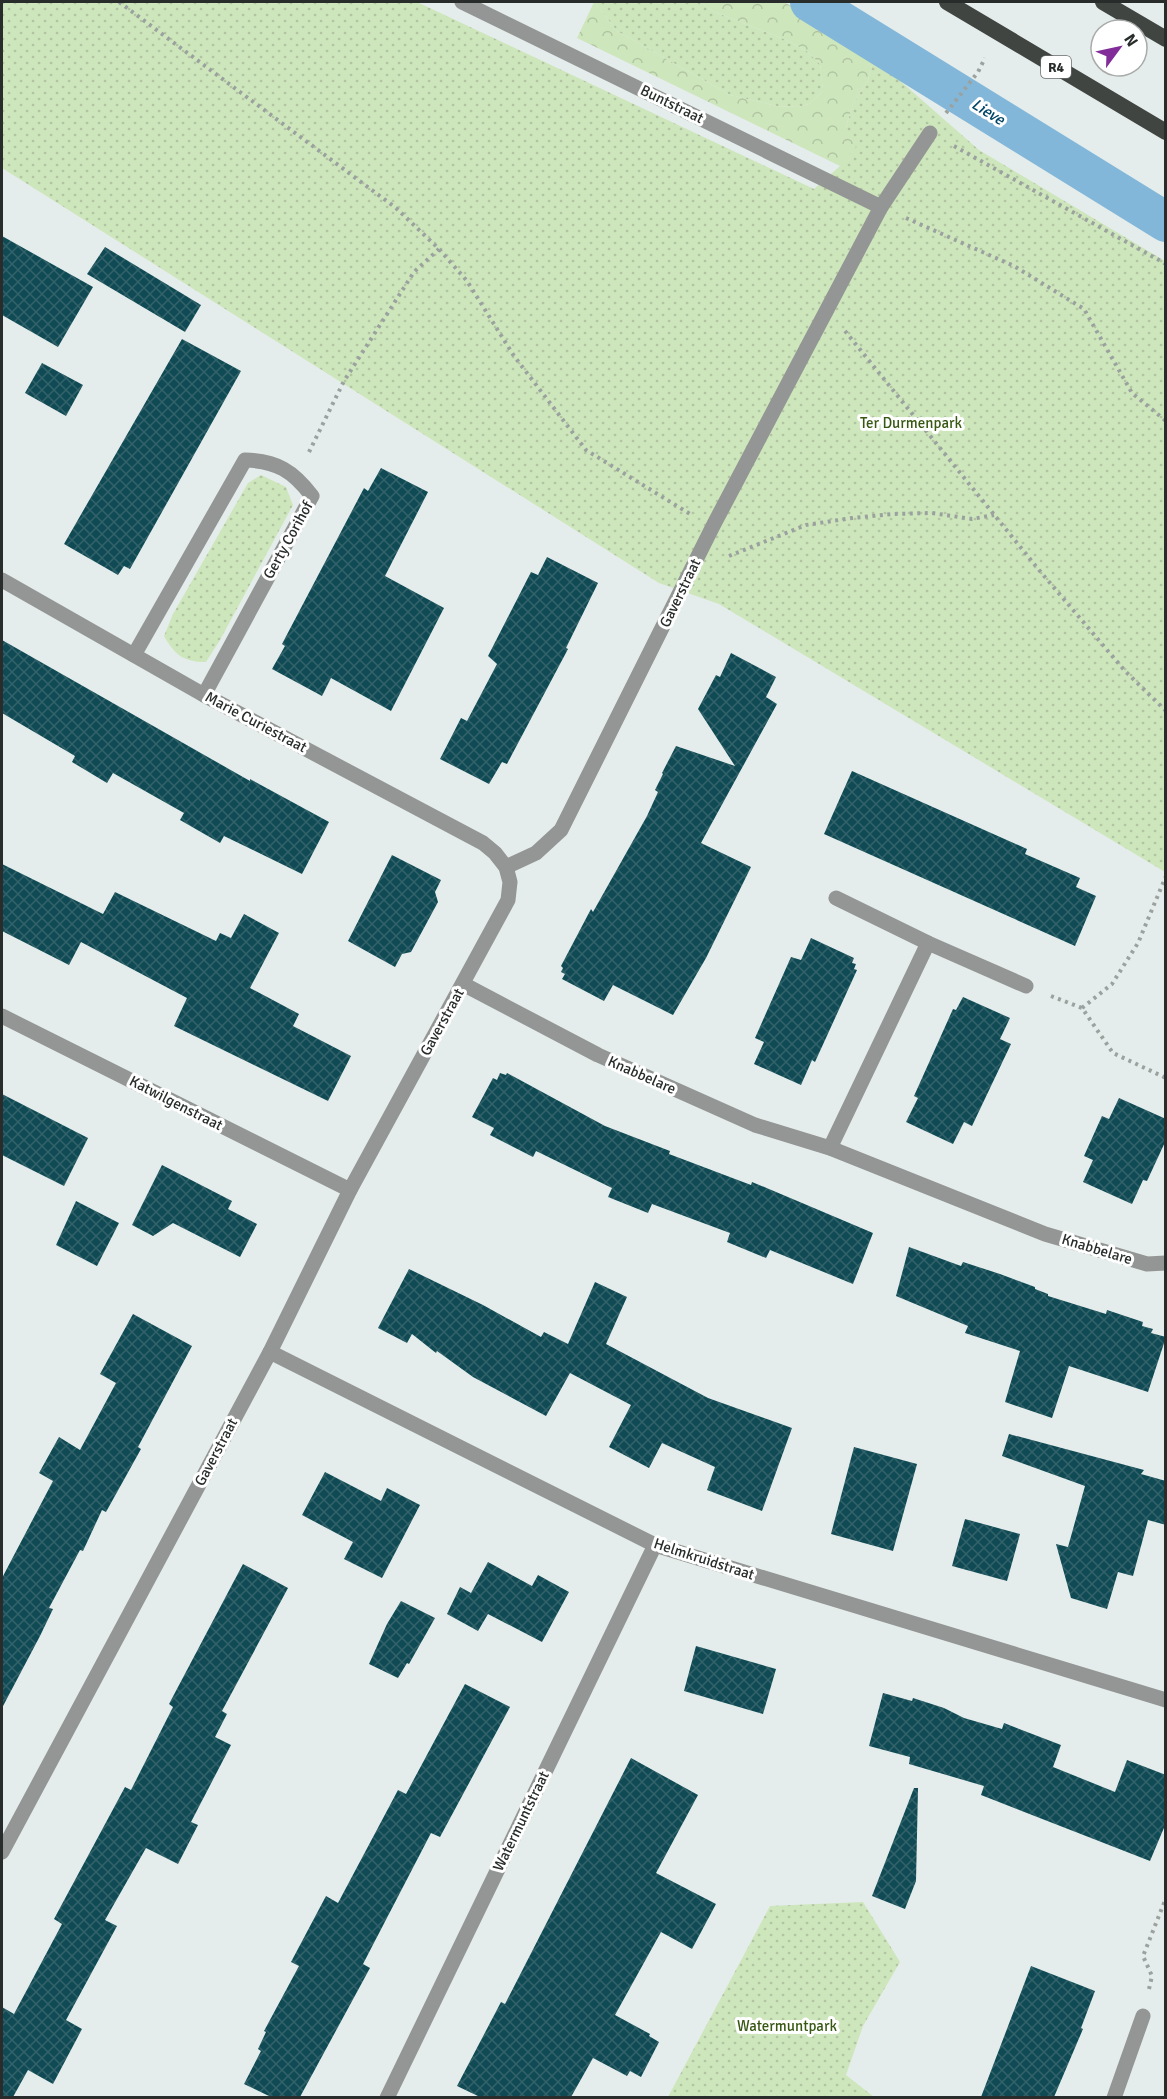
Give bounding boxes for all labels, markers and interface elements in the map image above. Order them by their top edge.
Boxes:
north arrow [1089,18,1149,78]
text: N [1119,30,1142,50]
road number: R4 [1041,56,1071,78]
street label: Buntstraat [637,81,707,127]
water label: Lieve [968,94,1009,130]
park label: Ter Durmenpark [860,414,963,432]
street label: Gerty Corihof [259,497,317,582]
street label: Gaverstraat [656,556,704,630]
street label: Marie Curiestraat [202,688,310,756]
street label: Gaverstraat [416,985,468,1059]
street label: Knabbelare [605,1052,679,1098]
street label: Katwilgenstraat [126,1072,226,1134]
street label: Knabbelare [1060,1230,1134,1268]
street label: Gaverstraat [191,1415,241,1489]
street label: Helmkruidstraat [651,1534,757,1584]
street label: Watermuntstraat [489,1768,553,1874]
park label: Watermuntpark [737,2017,837,2035]

